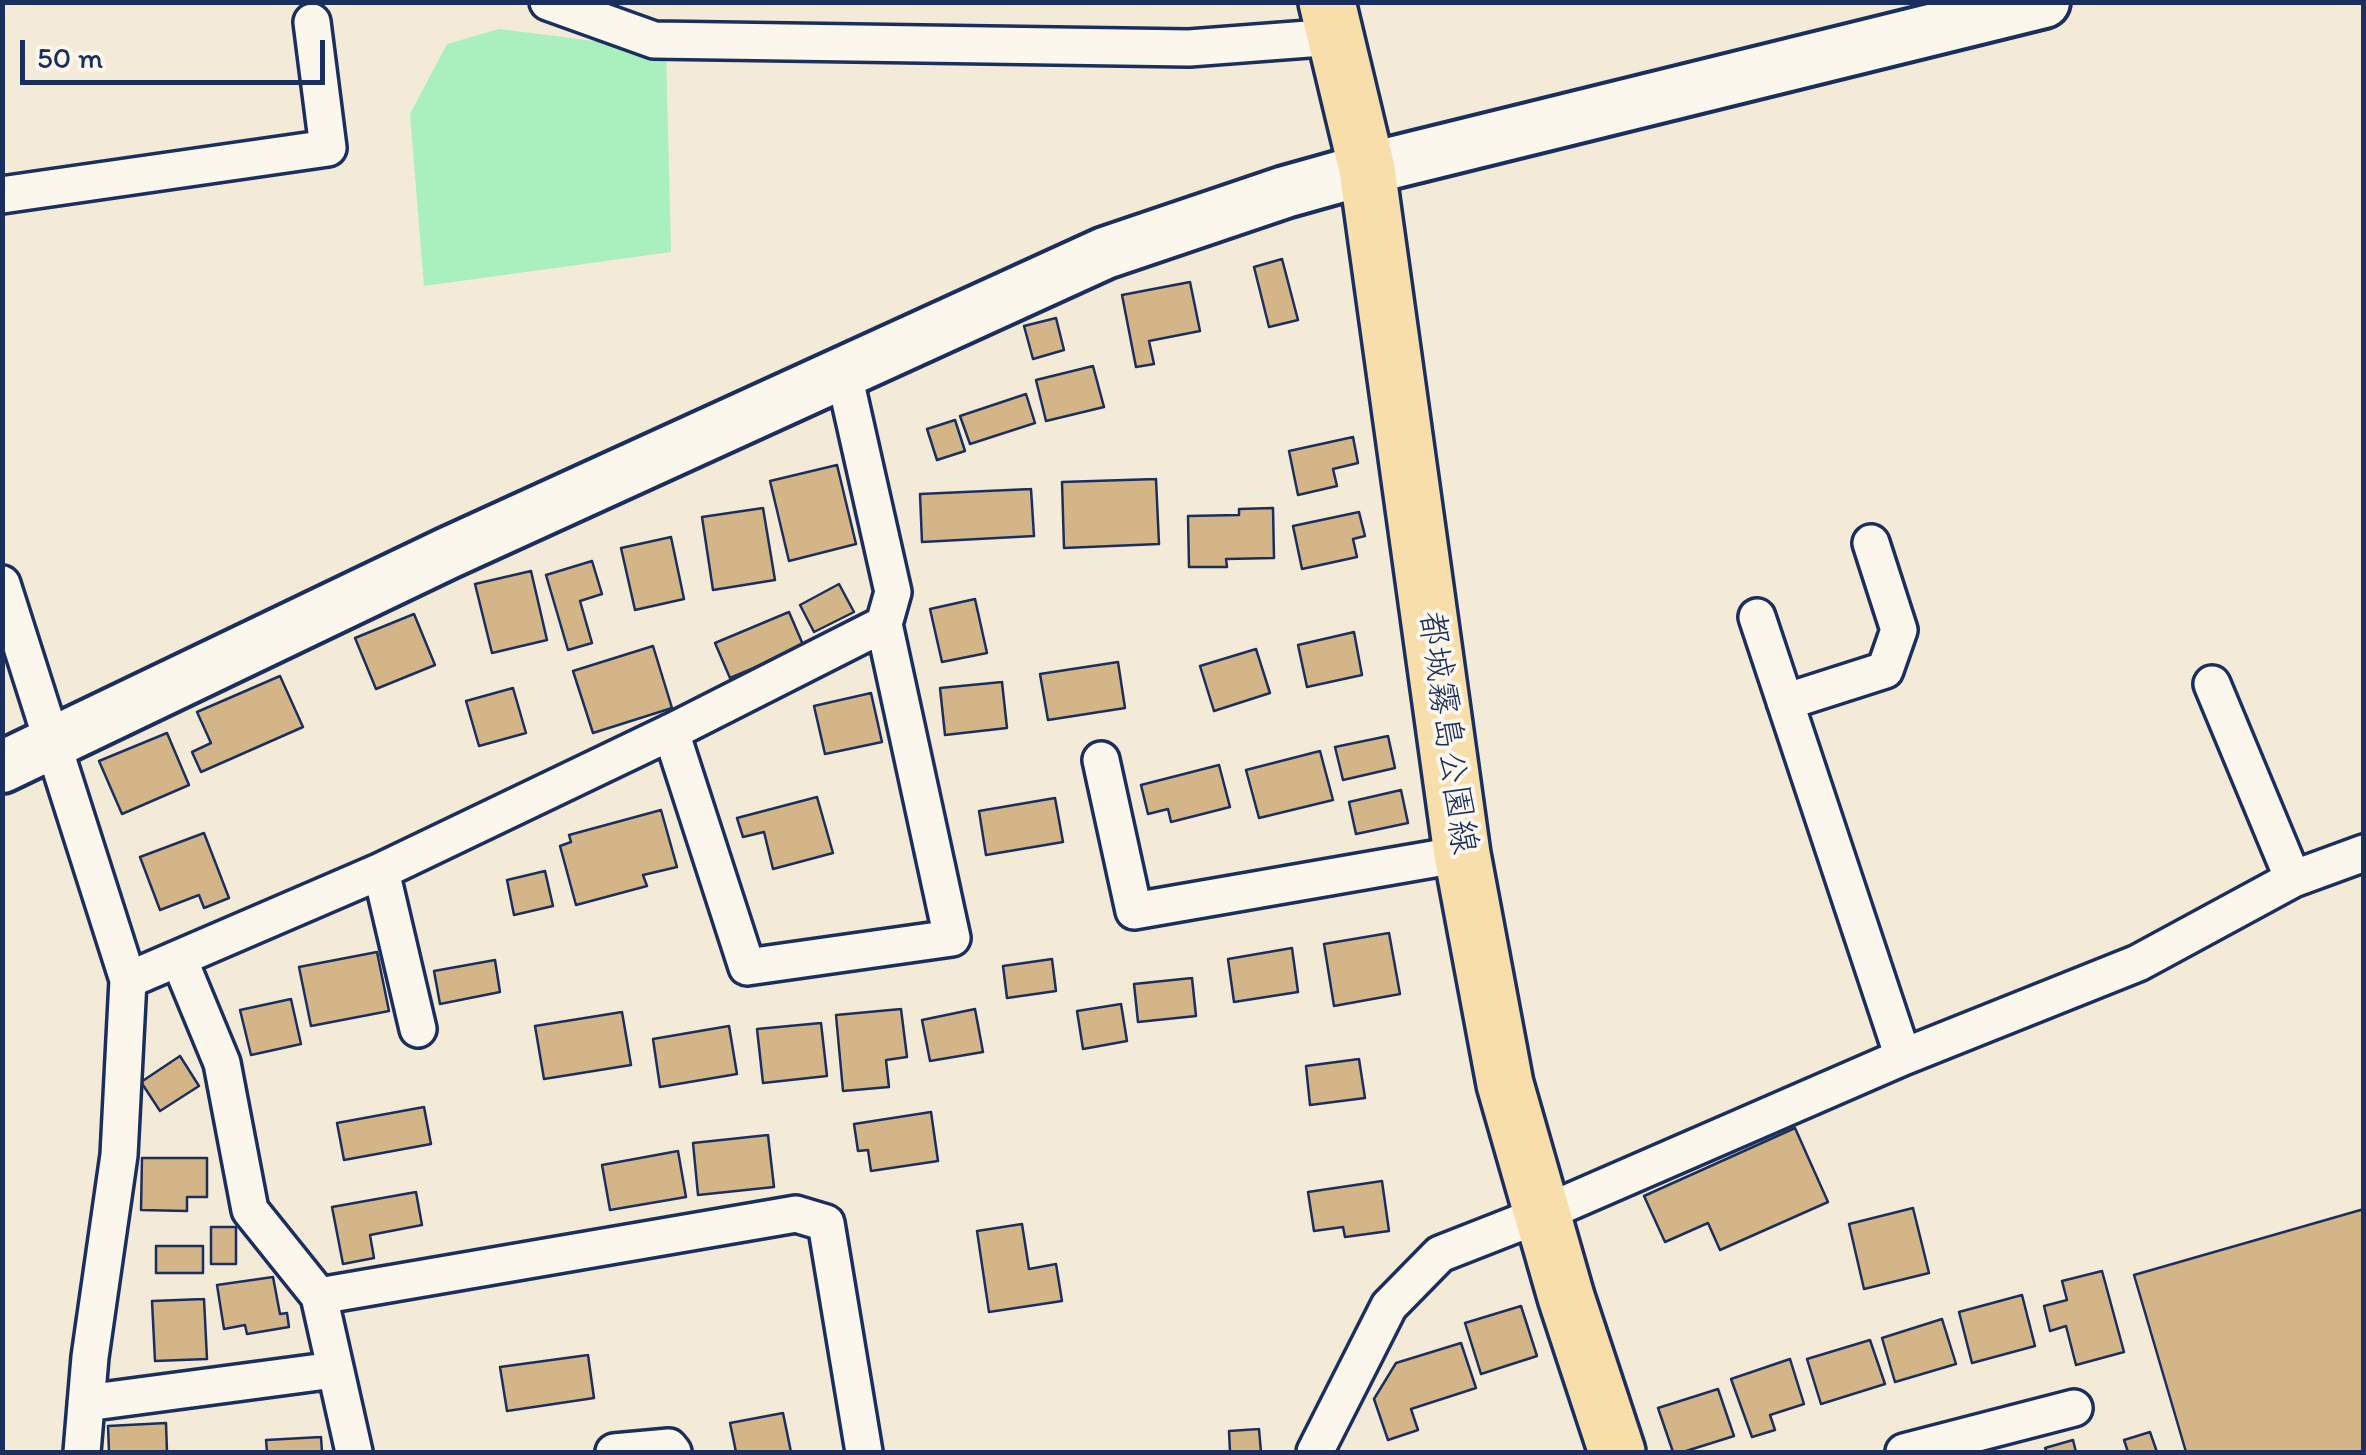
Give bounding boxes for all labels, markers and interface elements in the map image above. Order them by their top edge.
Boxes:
scale bar [25,20,330,82]
text: 50 m [37,39,103,76]
street label: 都城霧島公園線 [1408,609,1484,857]

